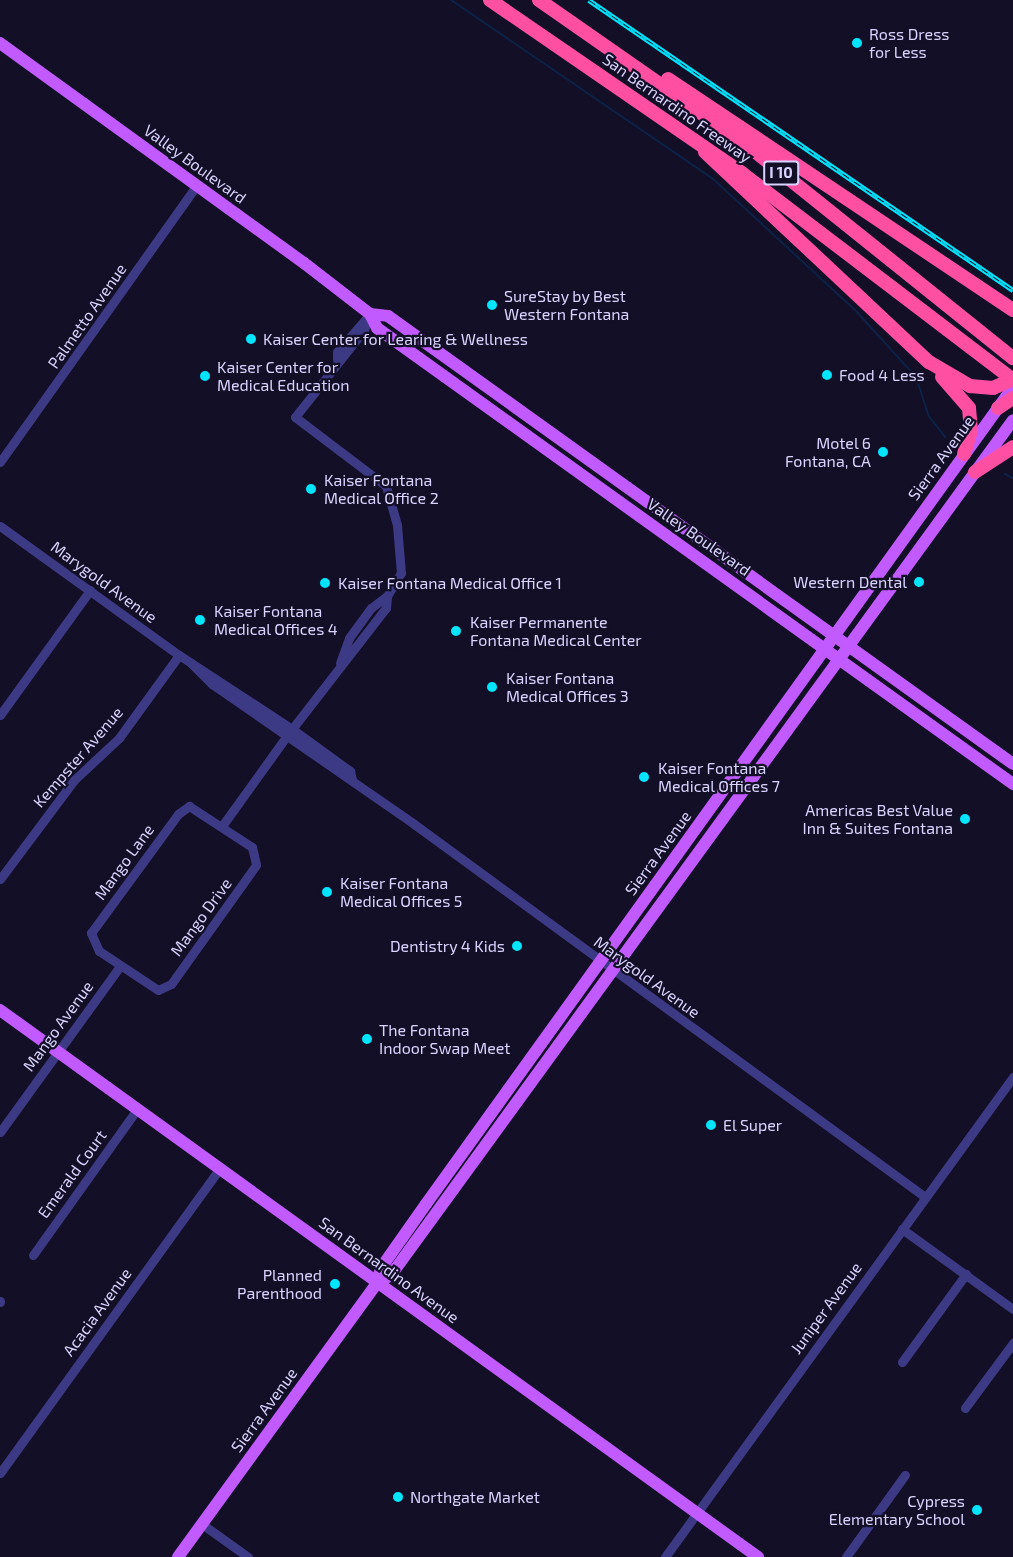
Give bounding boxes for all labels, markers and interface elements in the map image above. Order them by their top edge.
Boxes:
place label: Ross Dress for Less [869,24,949,62]
marker: Ross Dress for Less [850,36,864,50]
street label: San Bernardino Freeway [599,49,755,167]
street label: Valley Boulevard [140,120,250,208]
road number: I 10 [763,161,799,185]
street label: Palmetto Avenue [44,260,130,372]
place label: SureStay by Best Western Fontana [504,286,629,324]
marker: SureStay by Best Western Fontana [485,298,499,312]
place label: Kaiser Center for Learing & Wellness [263,329,529,349]
marker: Kaiser Center for Learing & Wellness [244,332,258,346]
place label: Kaiser Center for Medical Education [217,357,350,395]
place label: Food 4 Less [839,365,925,385]
marker: Food 4 Less [820,368,834,382]
marker: Kaiser Center for Medical Education [198,369,212,383]
street label: Sierra Avenue [904,412,978,504]
place label: Motel 6 Fontana, CA [785,433,871,471]
marker: Motel 6 Fontana, CA [876,445,890,459]
place label: Kaiser Fontana Medical Office 2 [324,470,439,508]
marker: Kaiser Fontana Medical Office 2 [302,480,320,498]
street label: Valley Boulevard [643,494,755,580]
street label: Marygold Avenue [47,537,161,627]
place label: Western Dental [793,572,907,592]
place label: Kaiser Fontana Medical Office 1 [338,573,563,593]
marker: Kaiser Fontana Medical Office 1 [316,574,334,592]
marker: Western Dental [912,575,926,589]
place label: Kaiser Fontana Medical Offices 4 [214,601,338,639]
marker: Kaiser Fontana Medical Offices 4 [191,611,209,629]
place label: Kaiser Permanente Fontana Medical Center [470,612,642,650]
marker: Kaiser Permanente Fontana Medical Center [447,622,465,640]
place label: Kaiser Fontana Medical Offices 3 [506,668,629,706]
marker: Kaiser Fontana Medical Offices 3 [483,678,501,696]
street label: Kempster Avenue [29,703,127,811]
place label: Kaiser Fontana Medical Offices 7 [658,758,780,796]
marker: Kaiser Fontana Medical Offices 7 [635,768,653,786]
place label: Americas Best Value Inn & Suites Fontana [803,800,953,838]
street label: Sierra Avenue [621,807,695,899]
marker: Americas Best Value Inn & Suites Fontana [958,812,972,826]
street label: Mango Lane [90,821,158,903]
place label: Kaiser Fontana Medical Offices 5 [340,873,463,911]
street label: Mango Drive [166,874,236,960]
marker: Kaiser Fontana Medical Offices 5 [318,883,336,901]
street label: Marygold Avenue [590,932,704,1022]
place label: Dentistry 4 Kids [390,936,505,956]
marker: Dentistry 4 Kids [510,939,524,953]
street label: Mango Avenue [19,977,97,1075]
place label: The Fontana Indoor Swap Meet [379,1020,511,1058]
marker: The Fontana Indoor Swap Meet [360,1032,374,1046]
place label: El Super [723,1115,783,1135]
marker: El Super [704,1118,718,1132]
street label: Emerald Court [34,1126,110,1222]
street label: San Bernardino Avenue [315,1213,463,1327]
street label: Juniper Avenue [786,1258,866,1358]
street label: Acacia Avenue [59,1264,135,1360]
place label: Planned Parenthood [237,1265,322,1303]
marker: Planned Parenthood [326,1275,344,1293]
street label: Sierra Avenue [227,1364,301,1456]
place label: Northgate Market [410,1487,540,1507]
marker: Northgate Market [391,1490,405,1504]
place label: Cypress Elementary School [828,1491,965,1529]
marker: Cypress Elementary School [970,1503,984,1517]

